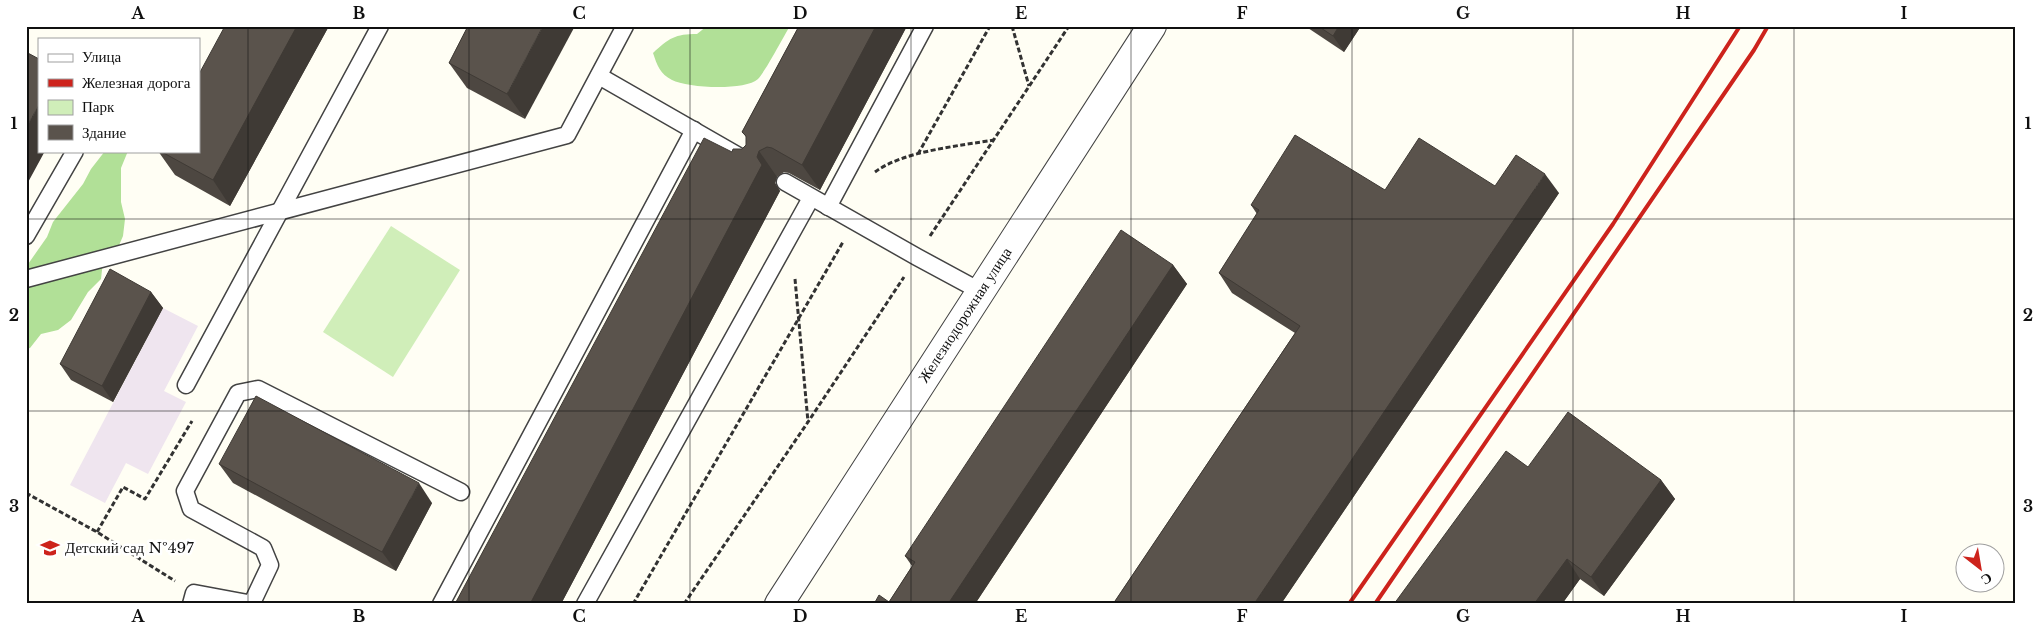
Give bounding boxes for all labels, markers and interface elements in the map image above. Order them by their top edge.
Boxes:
text: A [131,3,146,23]
text: B [353,3,366,23]
text: C [572,3,586,23]
text: D [793,3,807,23]
text: E [1015,3,1027,23]
text: F [1236,3,1248,23]
text: G [1456,3,1470,23]
text: H [1675,3,1691,23]
text: I [1901,3,1908,23]
legend [38,38,200,152]
text: Улица [82,47,121,66]
text: Железная дорога [82,73,191,92]
text: Парк [82,97,115,116]
text: 1 [11,113,18,133]
text: 1 [2025,113,2032,133]
text: Здание [82,123,126,142]
street label: Железнодорожная улица [914,243,1016,386]
text: 2 [9,305,19,325]
text: 2 [2023,305,2033,325]
text: 3 [9,496,19,516]
text: 3 [2023,496,2033,516]
school or university icon: Детский сад №497 [39,537,61,559]
place label: Детский сад №497 [65,538,194,557]
north arrow [1954,542,2004,592]
text: С [1978,569,1996,589]
text: A [131,606,146,626]
text: B [353,606,366,626]
text: C [572,606,586,626]
text: D [793,606,807,626]
text: E [1015,606,1027,626]
text: F [1236,606,1248,626]
text: G [1456,606,1470,626]
text: H [1675,606,1691,626]
text: I [1901,606,1908,626]

